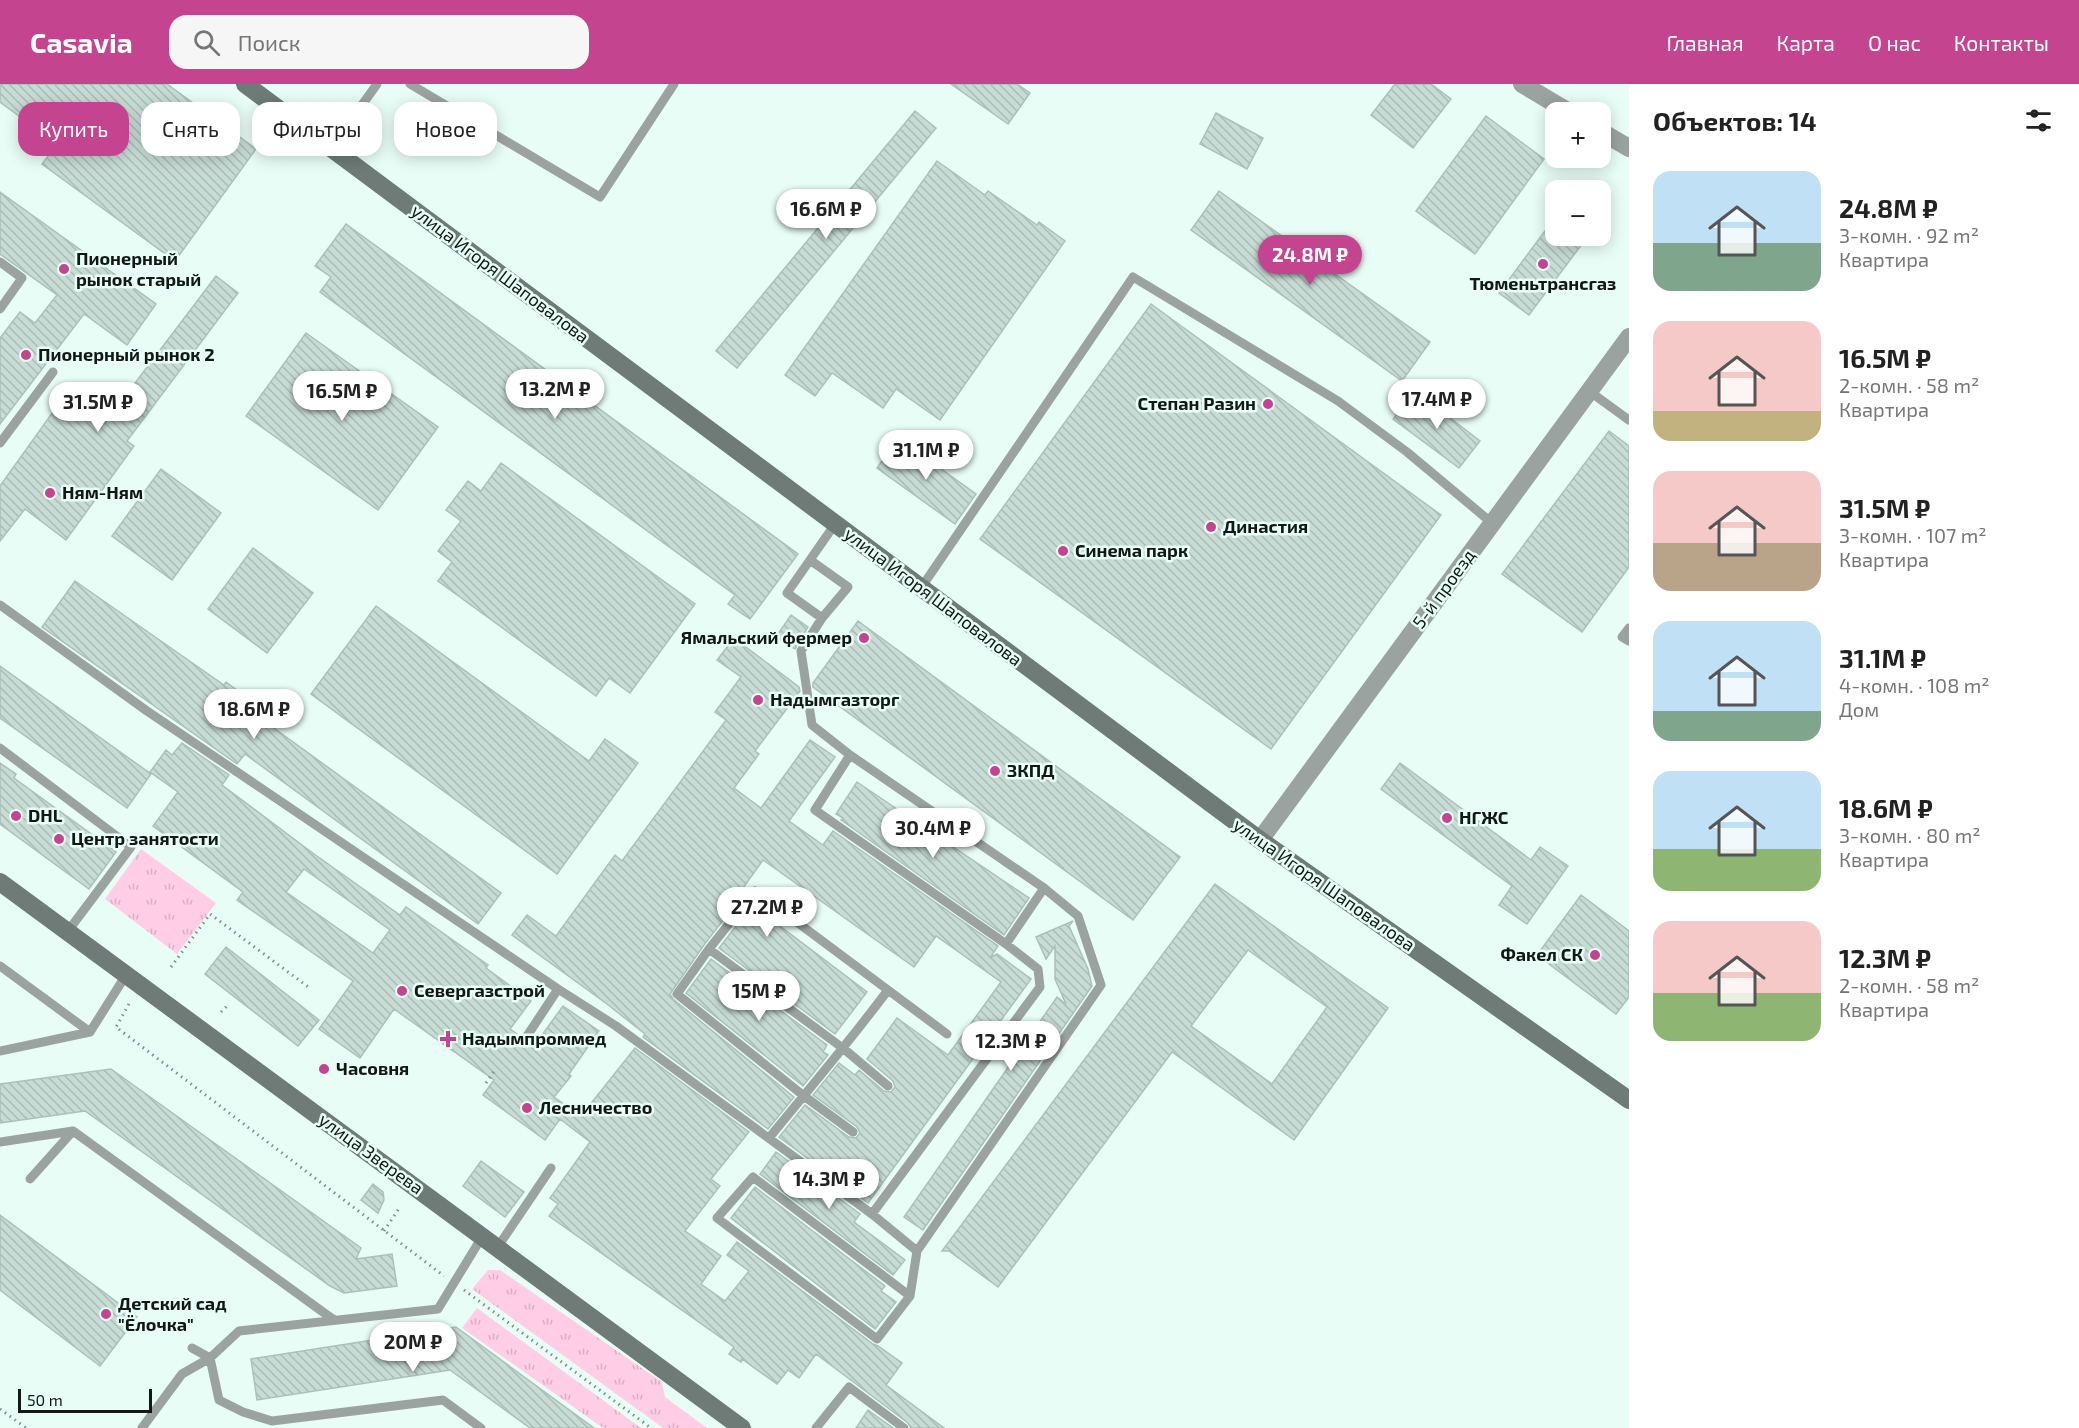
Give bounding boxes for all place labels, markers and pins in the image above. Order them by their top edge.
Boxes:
pin: 16.6M ₽ [771,189,881,240]
pin: 24.8M ₽ [1255,235,1365,286]
place label: Пионерный рынок старый [76,247,201,290]
marker: Тюменьтрансгаз [1536,257,1550,271]
marker: Пионерный рынок старый [57,262,71,276]
place label: Тюменьтрансгаз [1470,272,1616,294]
place label: Пионерный рынок 2 [38,343,215,365]
marker: Пионерный рынок 2 [19,348,33,362]
pin: 13.2M ₽ [500,369,610,420]
pin: 16.5M ₽ [287,371,397,422]
pin: 17.4M ₽ [1382,379,1492,430]
pin: 31.5M ₽ [43,382,153,433]
place label: Степан Разин [1138,392,1256,414]
marker: Степан Разин [1261,397,1275,411]
pin: 31.1M ₽ [871,430,981,481]
place label: Ням-Ням [62,481,143,503]
marker: Ням-Ням [43,486,57,500]
place label: Династия [1223,515,1308,537]
marker: Династия [1204,520,1218,534]
place label: Синема парк [1075,539,1188,561]
marker: Синема парк [1056,544,1070,558]
place label: Ямальский фермер [681,626,852,648]
marker: Ямальский фермер [857,631,871,645]
place label: Надымгазторг [770,688,900,710]
pin: 18.6M ₽ [199,689,309,740]
marker: Надымгазторг [751,693,765,707]
place label: ЗКПД [1007,759,1055,781]
marker: ЗКПД [988,764,1002,778]
place label: DHL [28,804,63,826]
place label: НГЖС [1459,806,1509,828]
pin: 30.4M ₽ [878,808,988,859]
marker: DHL [9,809,23,823]
marker: НГЖС [1440,811,1454,825]
place label: Центр занятости [71,827,219,849]
marker: Центр занятости [52,832,66,846]
pin: 27.2M ₽ [712,887,822,938]
place label: Факел СК [1501,943,1583,965]
marker: Факел СК [1588,948,1602,962]
pin: 15M ₽ [717,971,801,1022]
place label: Севергазстрой [414,979,545,1001]
marker: Севергазстрой [395,984,409,998]
pin: 12.3M ₽ [956,1021,1066,1072]
place label: Надымпроммед [462,1027,606,1049]
marker: Надымпроммед [439,1030,457,1048]
place label: Часовня [336,1057,409,1079]
marker: Часовня [317,1062,331,1076]
place label: Лесничество [539,1096,652,1118]
marker: Лесничество [520,1101,534,1115]
pin: 14.3M ₽ [774,1159,884,1210]
place label: Детский сад "Ёлочка" [118,1292,227,1335]
marker: Детский сад "Ёлочка" [99,1307,113,1321]
pin: 20M ₽ [371,1322,455,1373]

